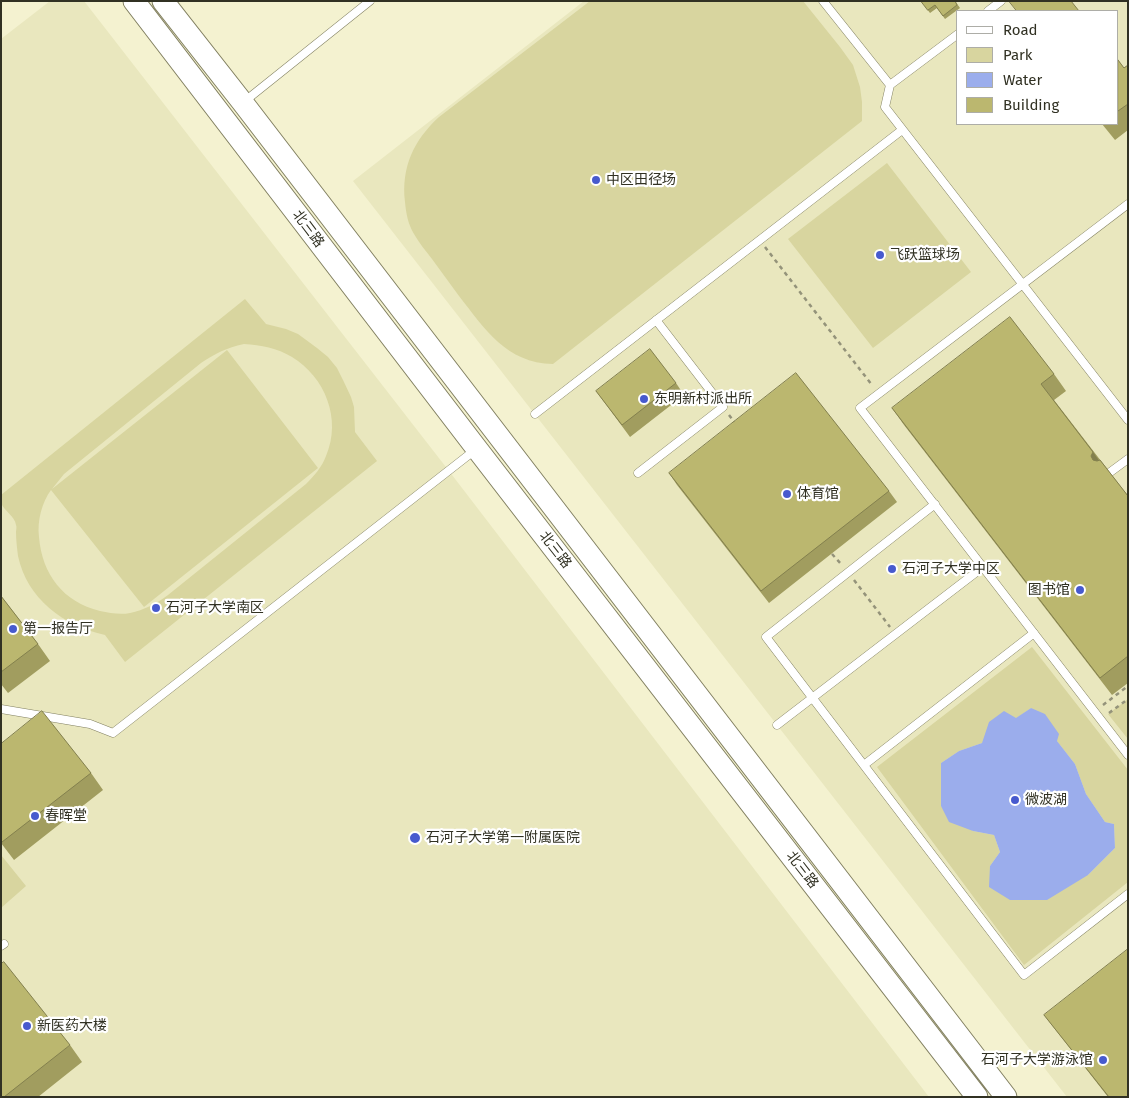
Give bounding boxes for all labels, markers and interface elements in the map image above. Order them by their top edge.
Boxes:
legend [956,10,1119,125]
text: Road [1003,21,1038,39]
text: Park [1003,46,1033,64]
text: Water [1003,71,1042,89]
text: Building [1003,96,1059,114]
place label: 中区田径场 [606,172,676,188]
marker: 中区田径场 [590,174,602,186]
street label: 北三路 [289,207,327,251]
place label: 飞跃篮球场 [890,247,960,263]
marker: 飞跃篮球场 [874,249,886,261]
place label: 东明新村派出所 [654,391,752,407]
marker: 东明新村派出所 [638,393,650,405]
place label: 体育馆 [797,486,839,502]
marker: 体育馆 [781,488,793,500]
street label: 北三路 [535,528,575,572]
place label: 石河子大学中区 [902,561,1000,577]
marker: 石河子大学中区 [886,563,898,575]
place label: 图书馆 [1028,582,1070,598]
marker: 图书馆 [1074,584,1086,596]
place label: 石河子大学南区 [166,600,264,616]
marker: 石河子大学南区 [150,602,162,614]
place label: 第一报告厅 [23,621,93,637]
marker: 第一报告厅 [7,623,19,635]
place label: 微波湖 [1025,792,1067,808]
marker: 微波湖 [1009,794,1021,806]
place label: 春晖堂 [45,808,87,824]
marker: 春晖堂 [29,810,41,822]
place label: 石河子大学第一附属医院 [426,830,580,846]
marker: 石河子大学第一附属医院 [408,831,422,845]
street label: 北三路 [782,848,822,892]
place label: 新医药大楼 [37,1018,107,1034]
marker: 新医药大楼 [21,1020,33,1032]
place label: 石河子大学游泳馆 [981,1052,1093,1068]
marker: 石河子大学游泳馆 [1097,1054,1109,1066]

